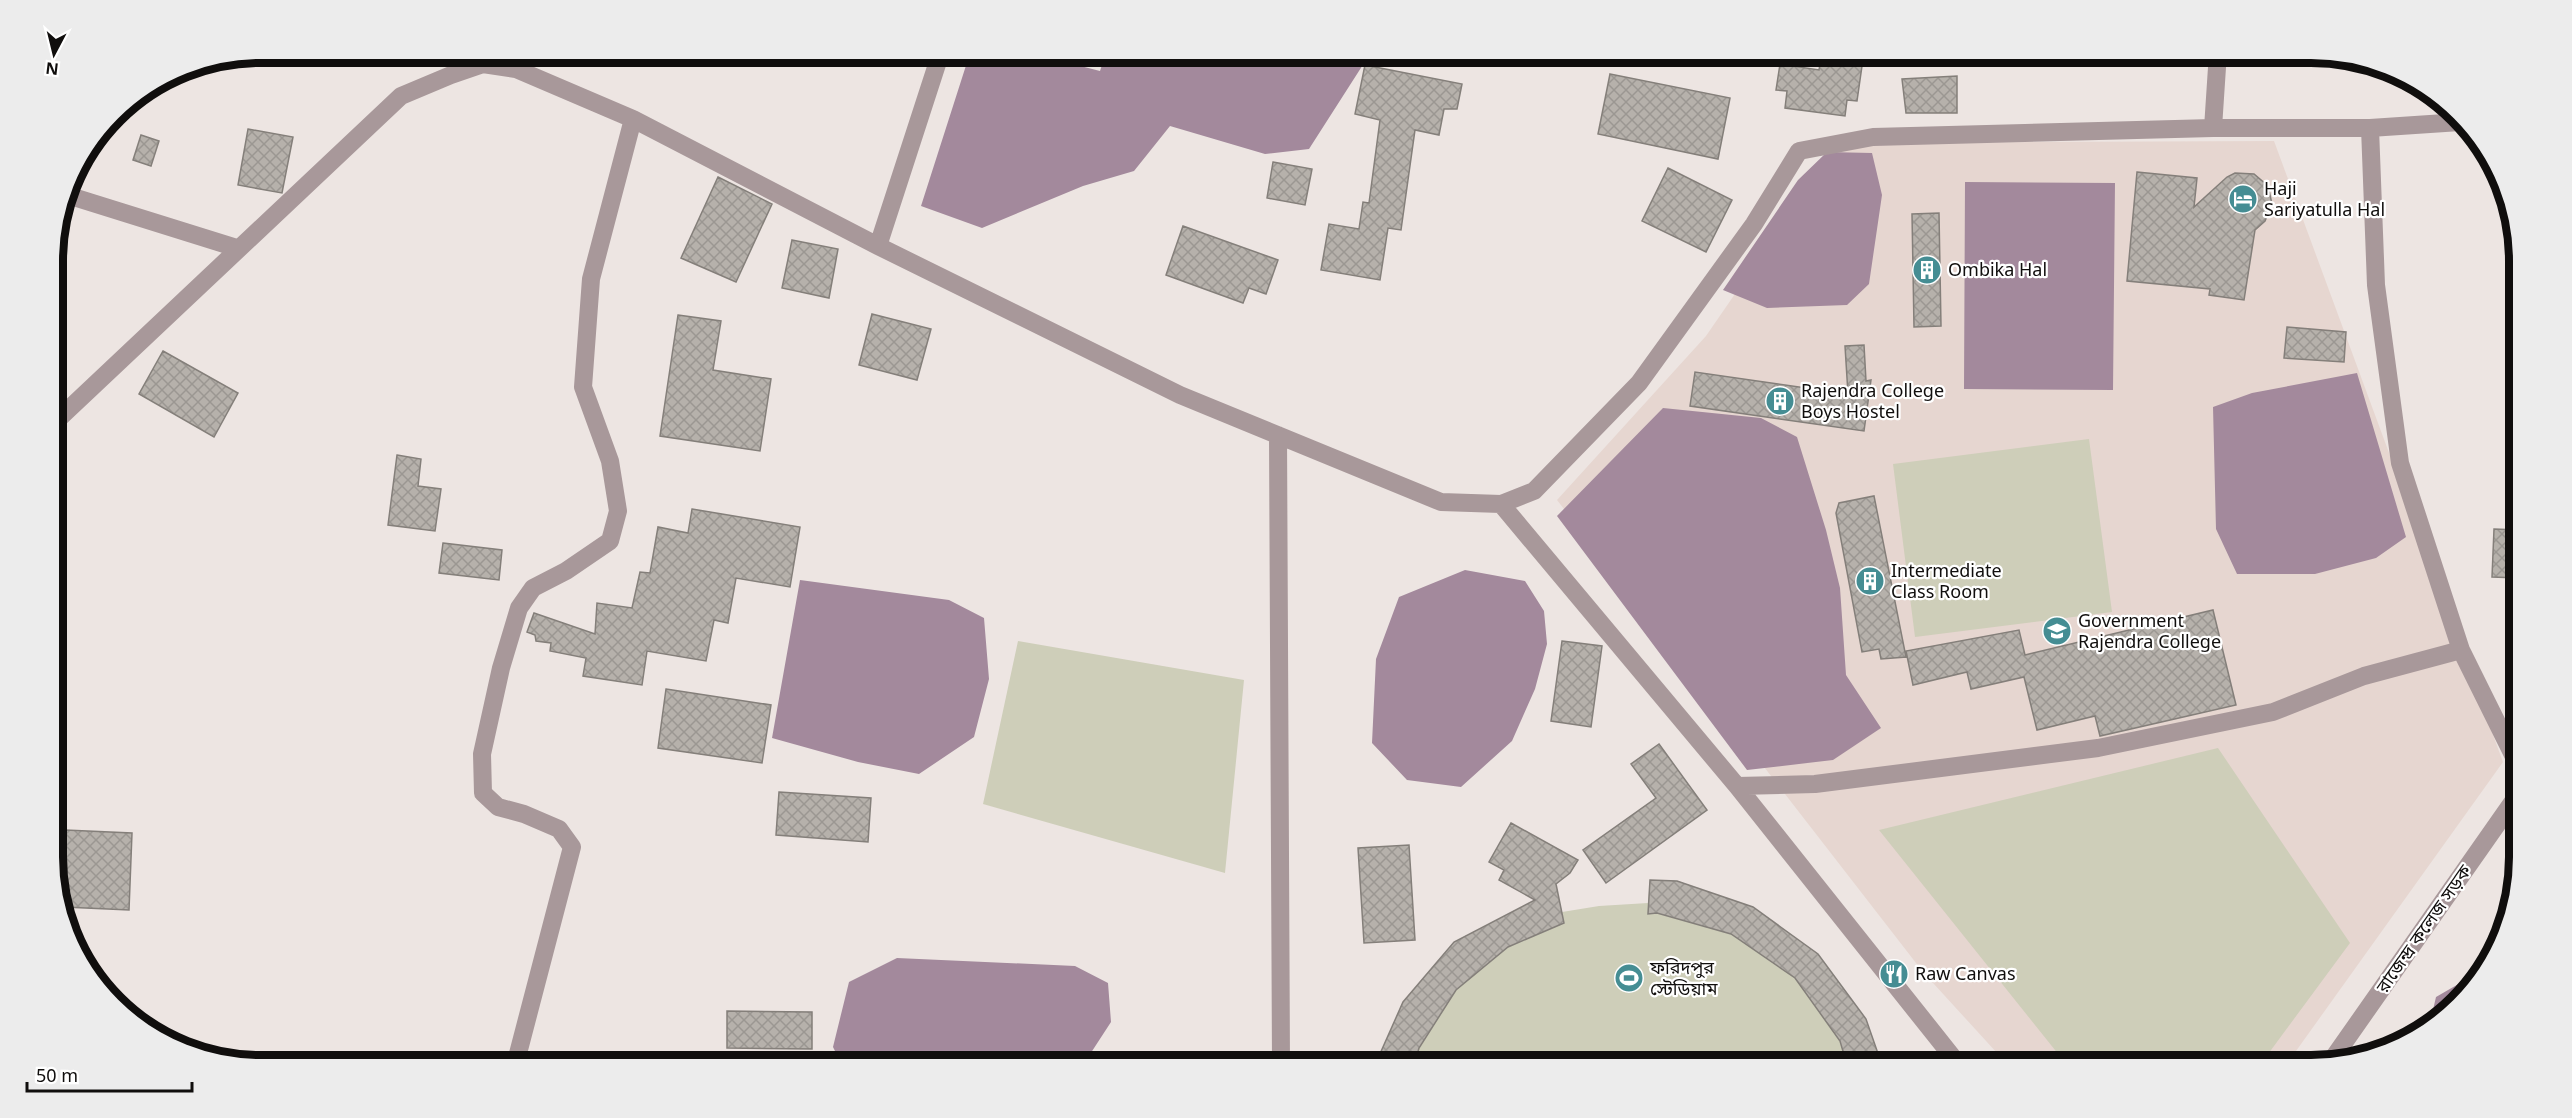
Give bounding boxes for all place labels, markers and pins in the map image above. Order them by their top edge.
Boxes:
place label: Haji Sariyatulla Hal [2264,176,2385,221]
hotel icon: Haji Sariyatulla Hal [2227,183,2259,215]
building icon: Ombika Hal [1911,254,1943,286]
place label: Ombika Hal [1948,257,2047,281]
place label: Rajendra College Boys Hostel [1801,378,1944,423]
building icon: Rajendra College Boys Hostel [1764,385,1796,417]
place label: Intermediate Class Room [1891,558,2002,603]
building icon: Intermediate Class Room [1854,565,1886,597]
place label: Government Rajendra College [2078,608,2221,653]
school or university icon: Government Rajendra College [2041,615,2073,647]
place label: ফরিদপুর স্টেডিয়াম [1649,955,1718,1000]
restaurant icon: Raw Canvas [1878,958,1910,990]
place label: Raw Canvas [1915,961,2016,985]
sports icon: ফরিদপুর স্টেডিয়াম [1613,962,1645,994]

